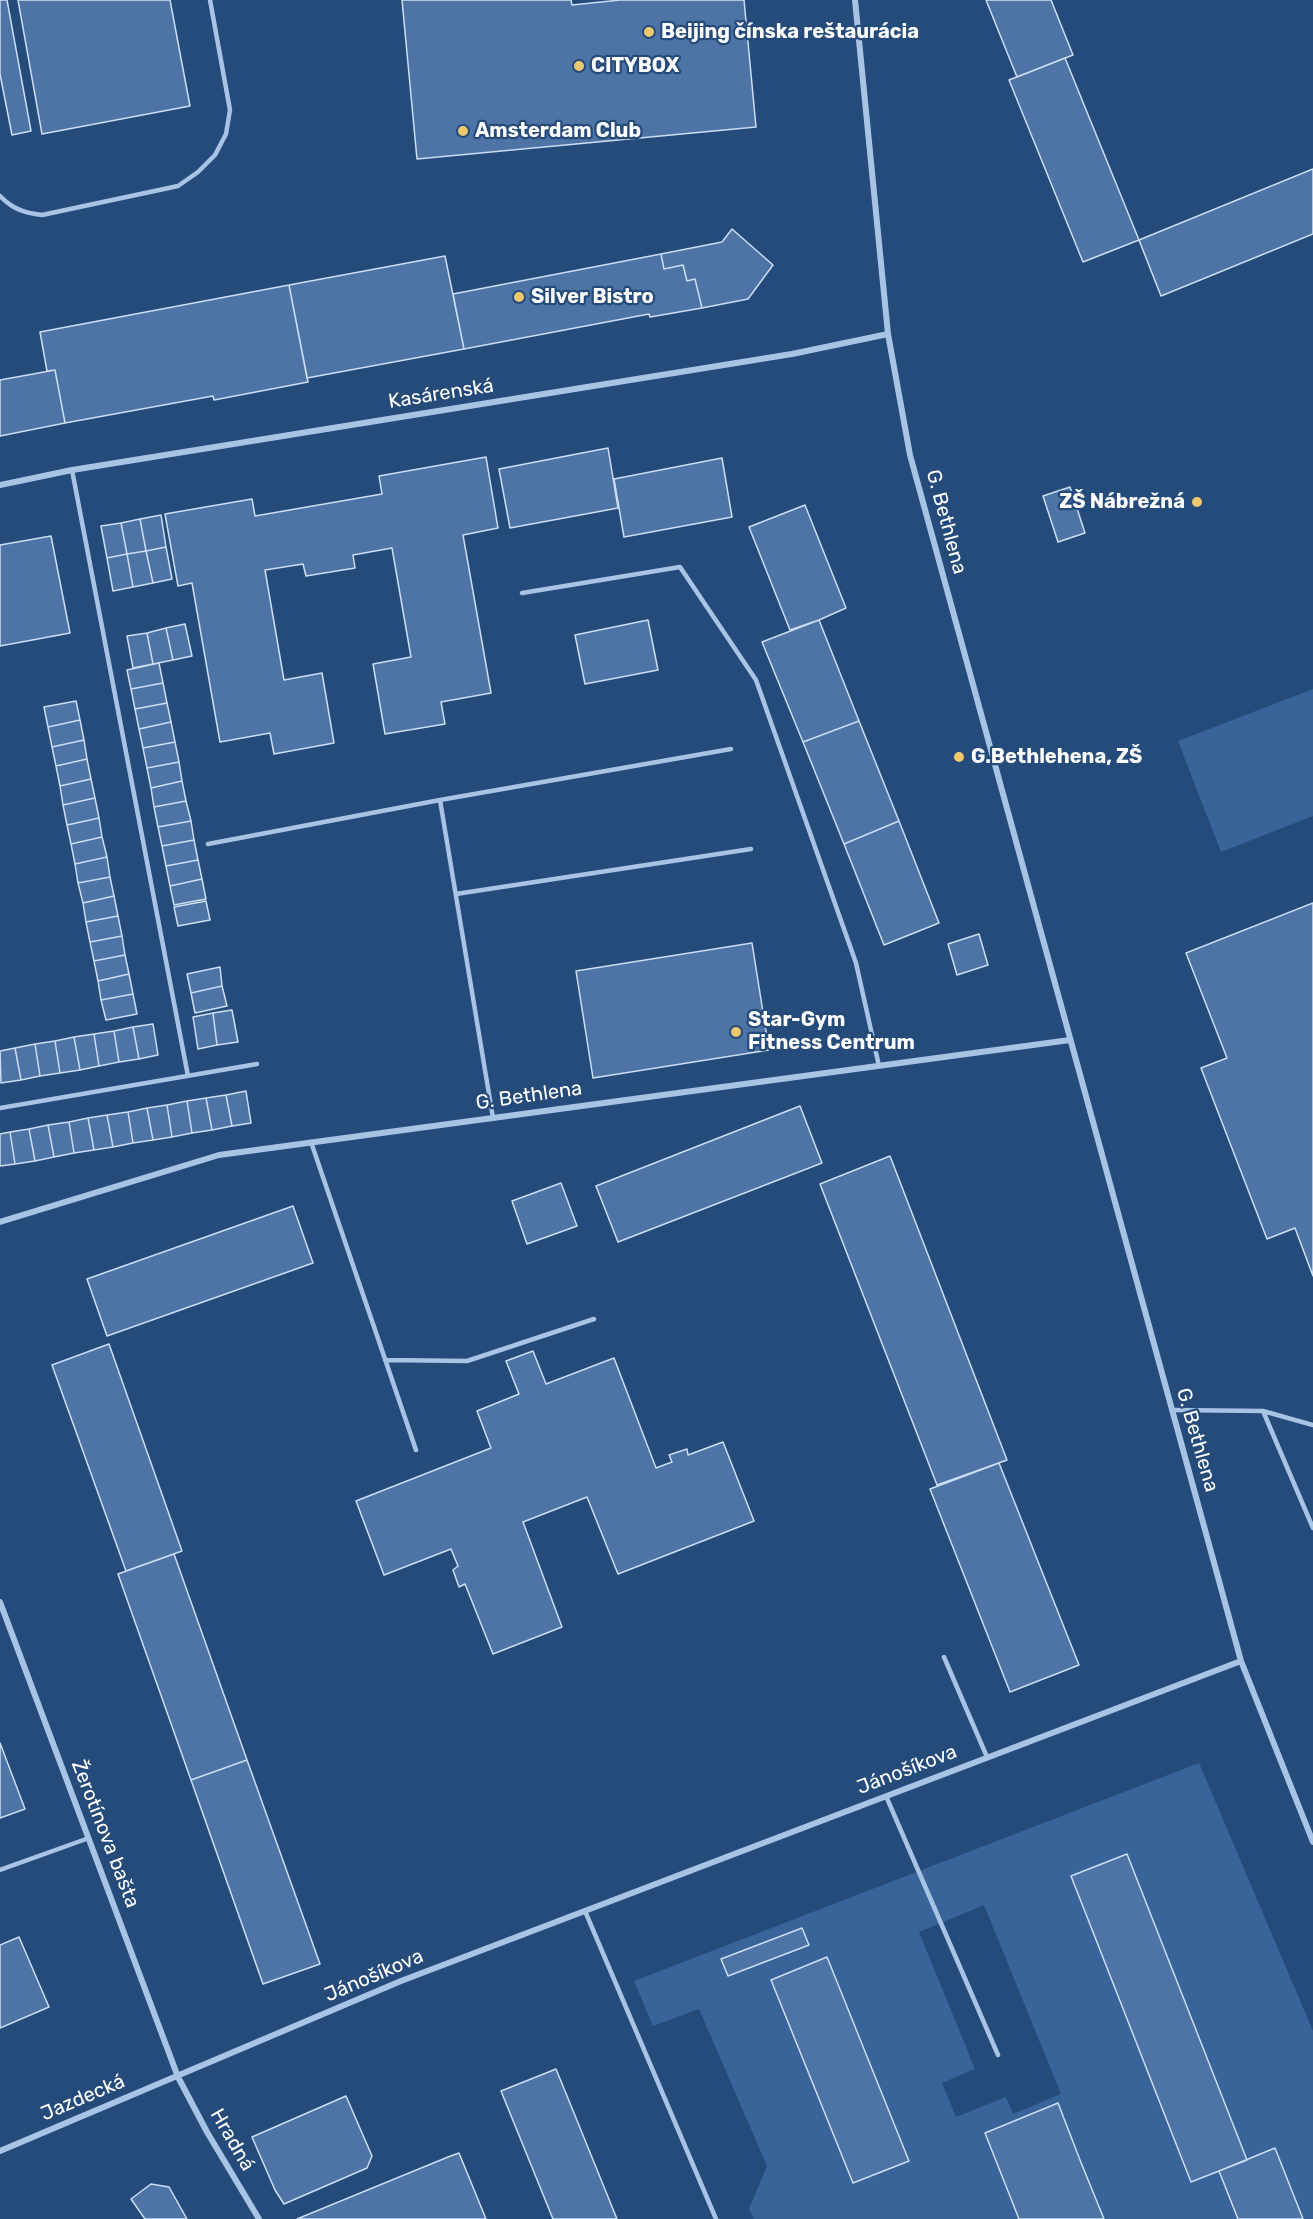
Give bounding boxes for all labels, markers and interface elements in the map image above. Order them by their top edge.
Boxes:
place label: Beijing čínska reštaurácia [661,20,919,44]
marker: Beijing čínska reštaurácia [642,25,656,39]
place label: CITYBOX [591,54,679,78]
marker: CITYBOX [572,59,586,73]
place label: Amsterdam Club [475,119,641,143]
marker: Amsterdam Club [456,124,470,138]
place label: Silver Bistro [531,285,654,309]
marker: Silver Bistro [512,290,526,304]
street label: Kasárenská [387,374,495,414]
street label: G. Bethlena [921,467,971,577]
place label: ZŠ Nábrežná [1059,490,1185,514]
marker: ZŠ Nábrežná [1190,495,1204,509]
place label: G.Bethlehena, ZŠ [971,745,1142,769]
marker: G.Bethlehena, ZŠ [952,750,966,764]
place label: Star-Gym Fitness Centrum [748,1008,915,1055]
marker: Star-Gym Fitness Centrum [729,1025,743,1039]
street label: G. Bethlena [474,1077,584,1115]
street label: G. Bethlena [1171,1385,1223,1495]
street label: Jánošíkova [854,1740,960,1800]
street label: Žerotínova bašta [66,1757,144,1911]
street label: Jánošíkova [321,1944,427,2008]
street label: Jazdecká [37,2070,129,2126]
street label: Hradná [205,2105,259,2175]

